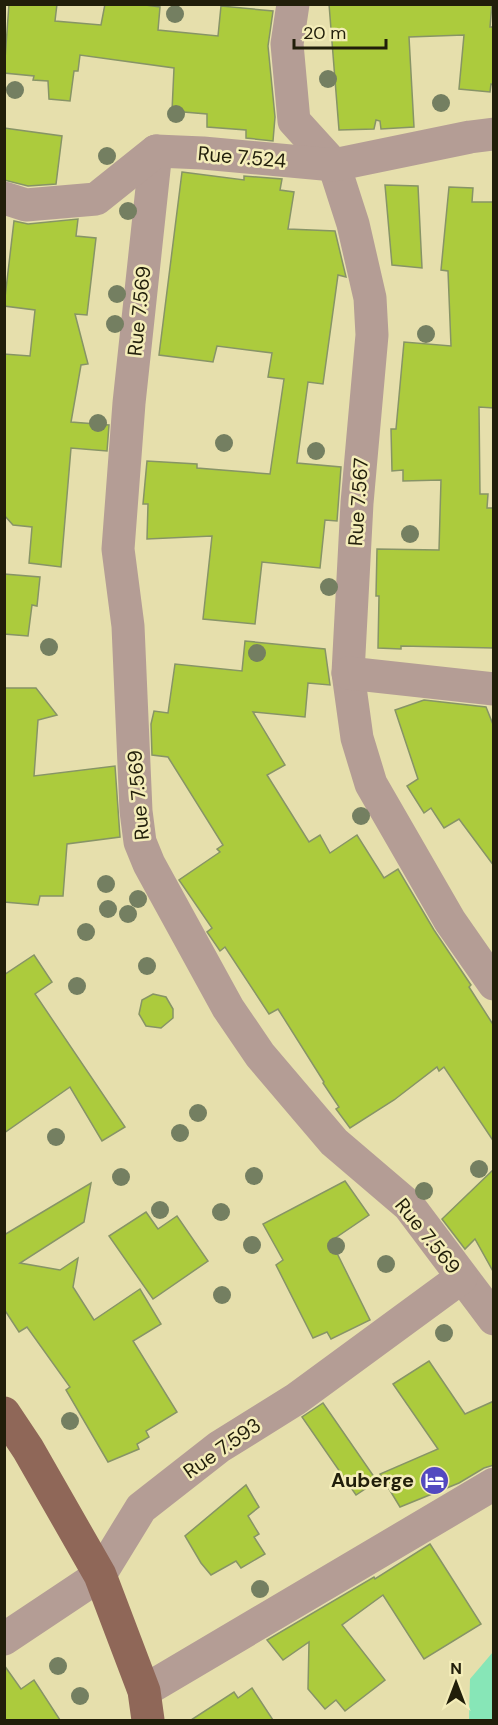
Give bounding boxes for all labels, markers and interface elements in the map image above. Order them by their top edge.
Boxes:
scale bar [294,12,386,50]
text: 20 m [303,21,346,45]
street label: Rue 7.524 [197,140,287,174]
street label: Rue 7.569 [121,265,157,357]
street label: Rue 7.567 [342,457,374,547]
street label: Rue 7.569 [121,749,155,841]
street label: Rue 7.569 [389,1193,467,1279]
street label: Rue 7.593 [178,1412,266,1484]
hotel icon: Auberge [419,1464,451,1496]
place label: Auberge [331,1467,414,1493]
north arrow [426,1653,486,1713]
text: N [450,1658,462,1679]

